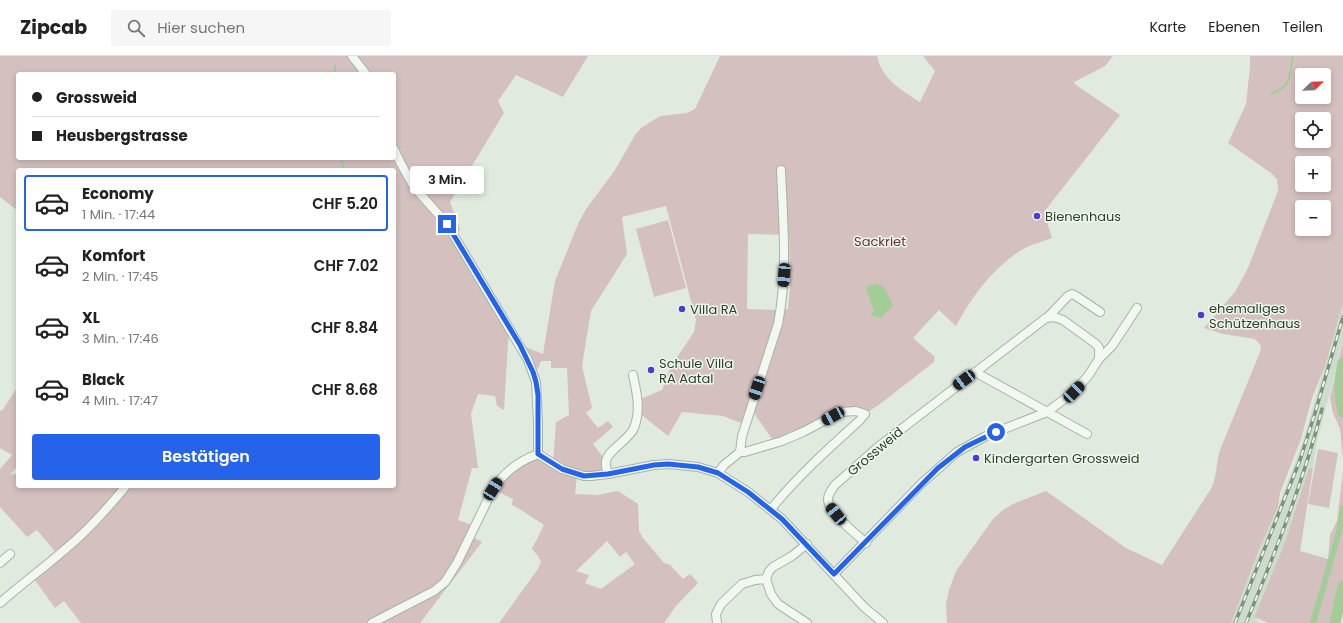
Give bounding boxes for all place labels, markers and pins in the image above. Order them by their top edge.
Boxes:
place label: Bienenhaus [1045,207,1121,226]
marker: Bienenhaus [1032,211,1042,221]
place label: ehemaliges Schützenhaus [1209,299,1301,333]
place label: Villa RA [690,300,738,319]
marker: Villa RA [677,304,687,314]
marker: ehemaliges Schützenhaus [1196,310,1206,320]
place label: Schule Villa RA Aatal [659,354,733,388]
marker: Schule Villa RA Aatal [646,365,656,375]
place label: Kindergarten Grossweid [984,449,1140,468]
marker: Kindergarten Grossweid [971,453,981,463]

